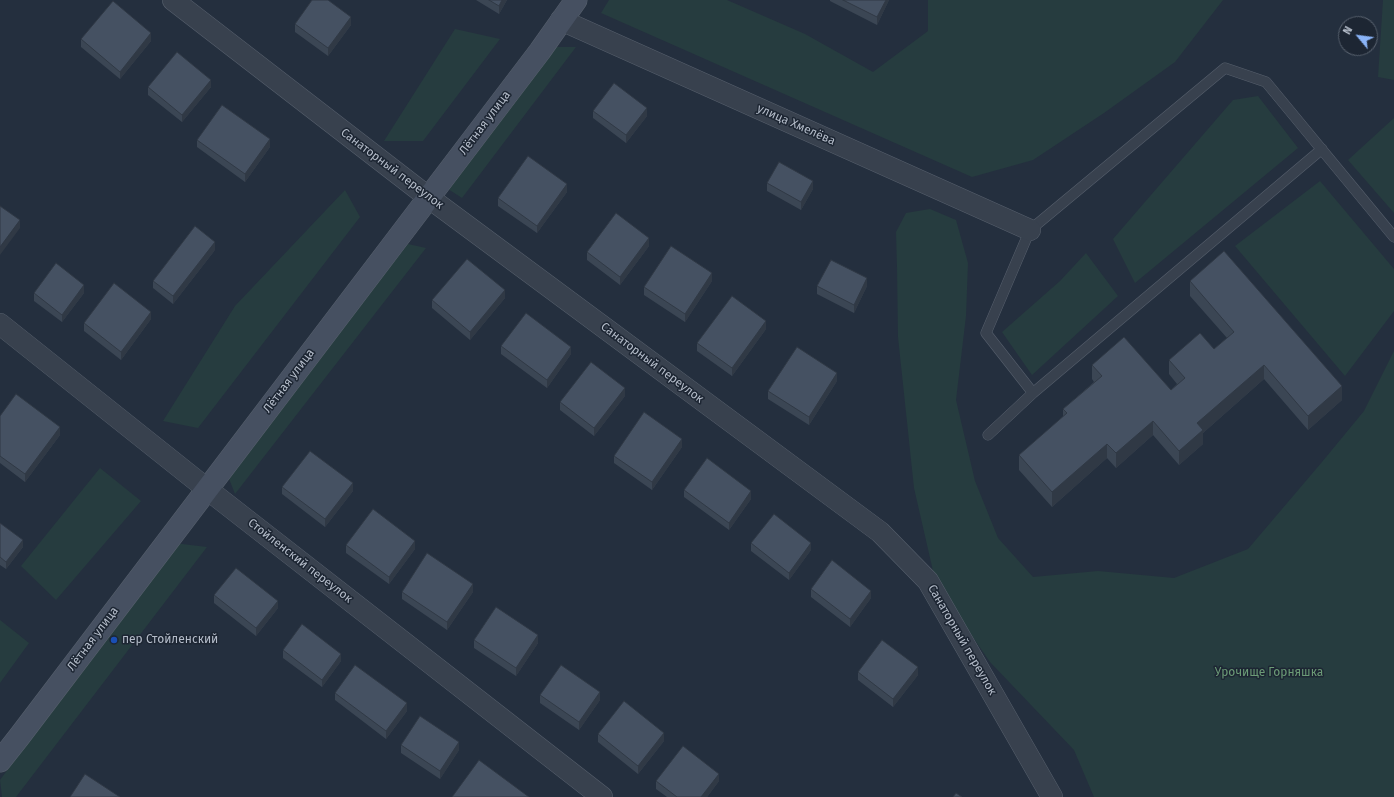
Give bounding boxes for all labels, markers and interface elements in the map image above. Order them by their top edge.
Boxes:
north arrow [1338,16,1378,56]
text: N [1340,24,1355,37]
street label: Лётная улица [456,88,514,158]
street label: улица Хмелёва [755,101,837,149]
street label: Санаторный переулок [338,126,446,212]
street label: Санаторный переулок [598,320,706,406]
street label: Лётная улица [260,346,318,416]
street label: Стойленский переулок [245,516,355,606]
street label: Санаторный переулок [924,582,1000,698]
street label: Лётная улица [64,604,122,674]
place label: пер Стойленский [122,633,218,647]
marker: пер Стойленский [109,635,119,645]
park label: Урочище Горняшка [1215,666,1323,680]

